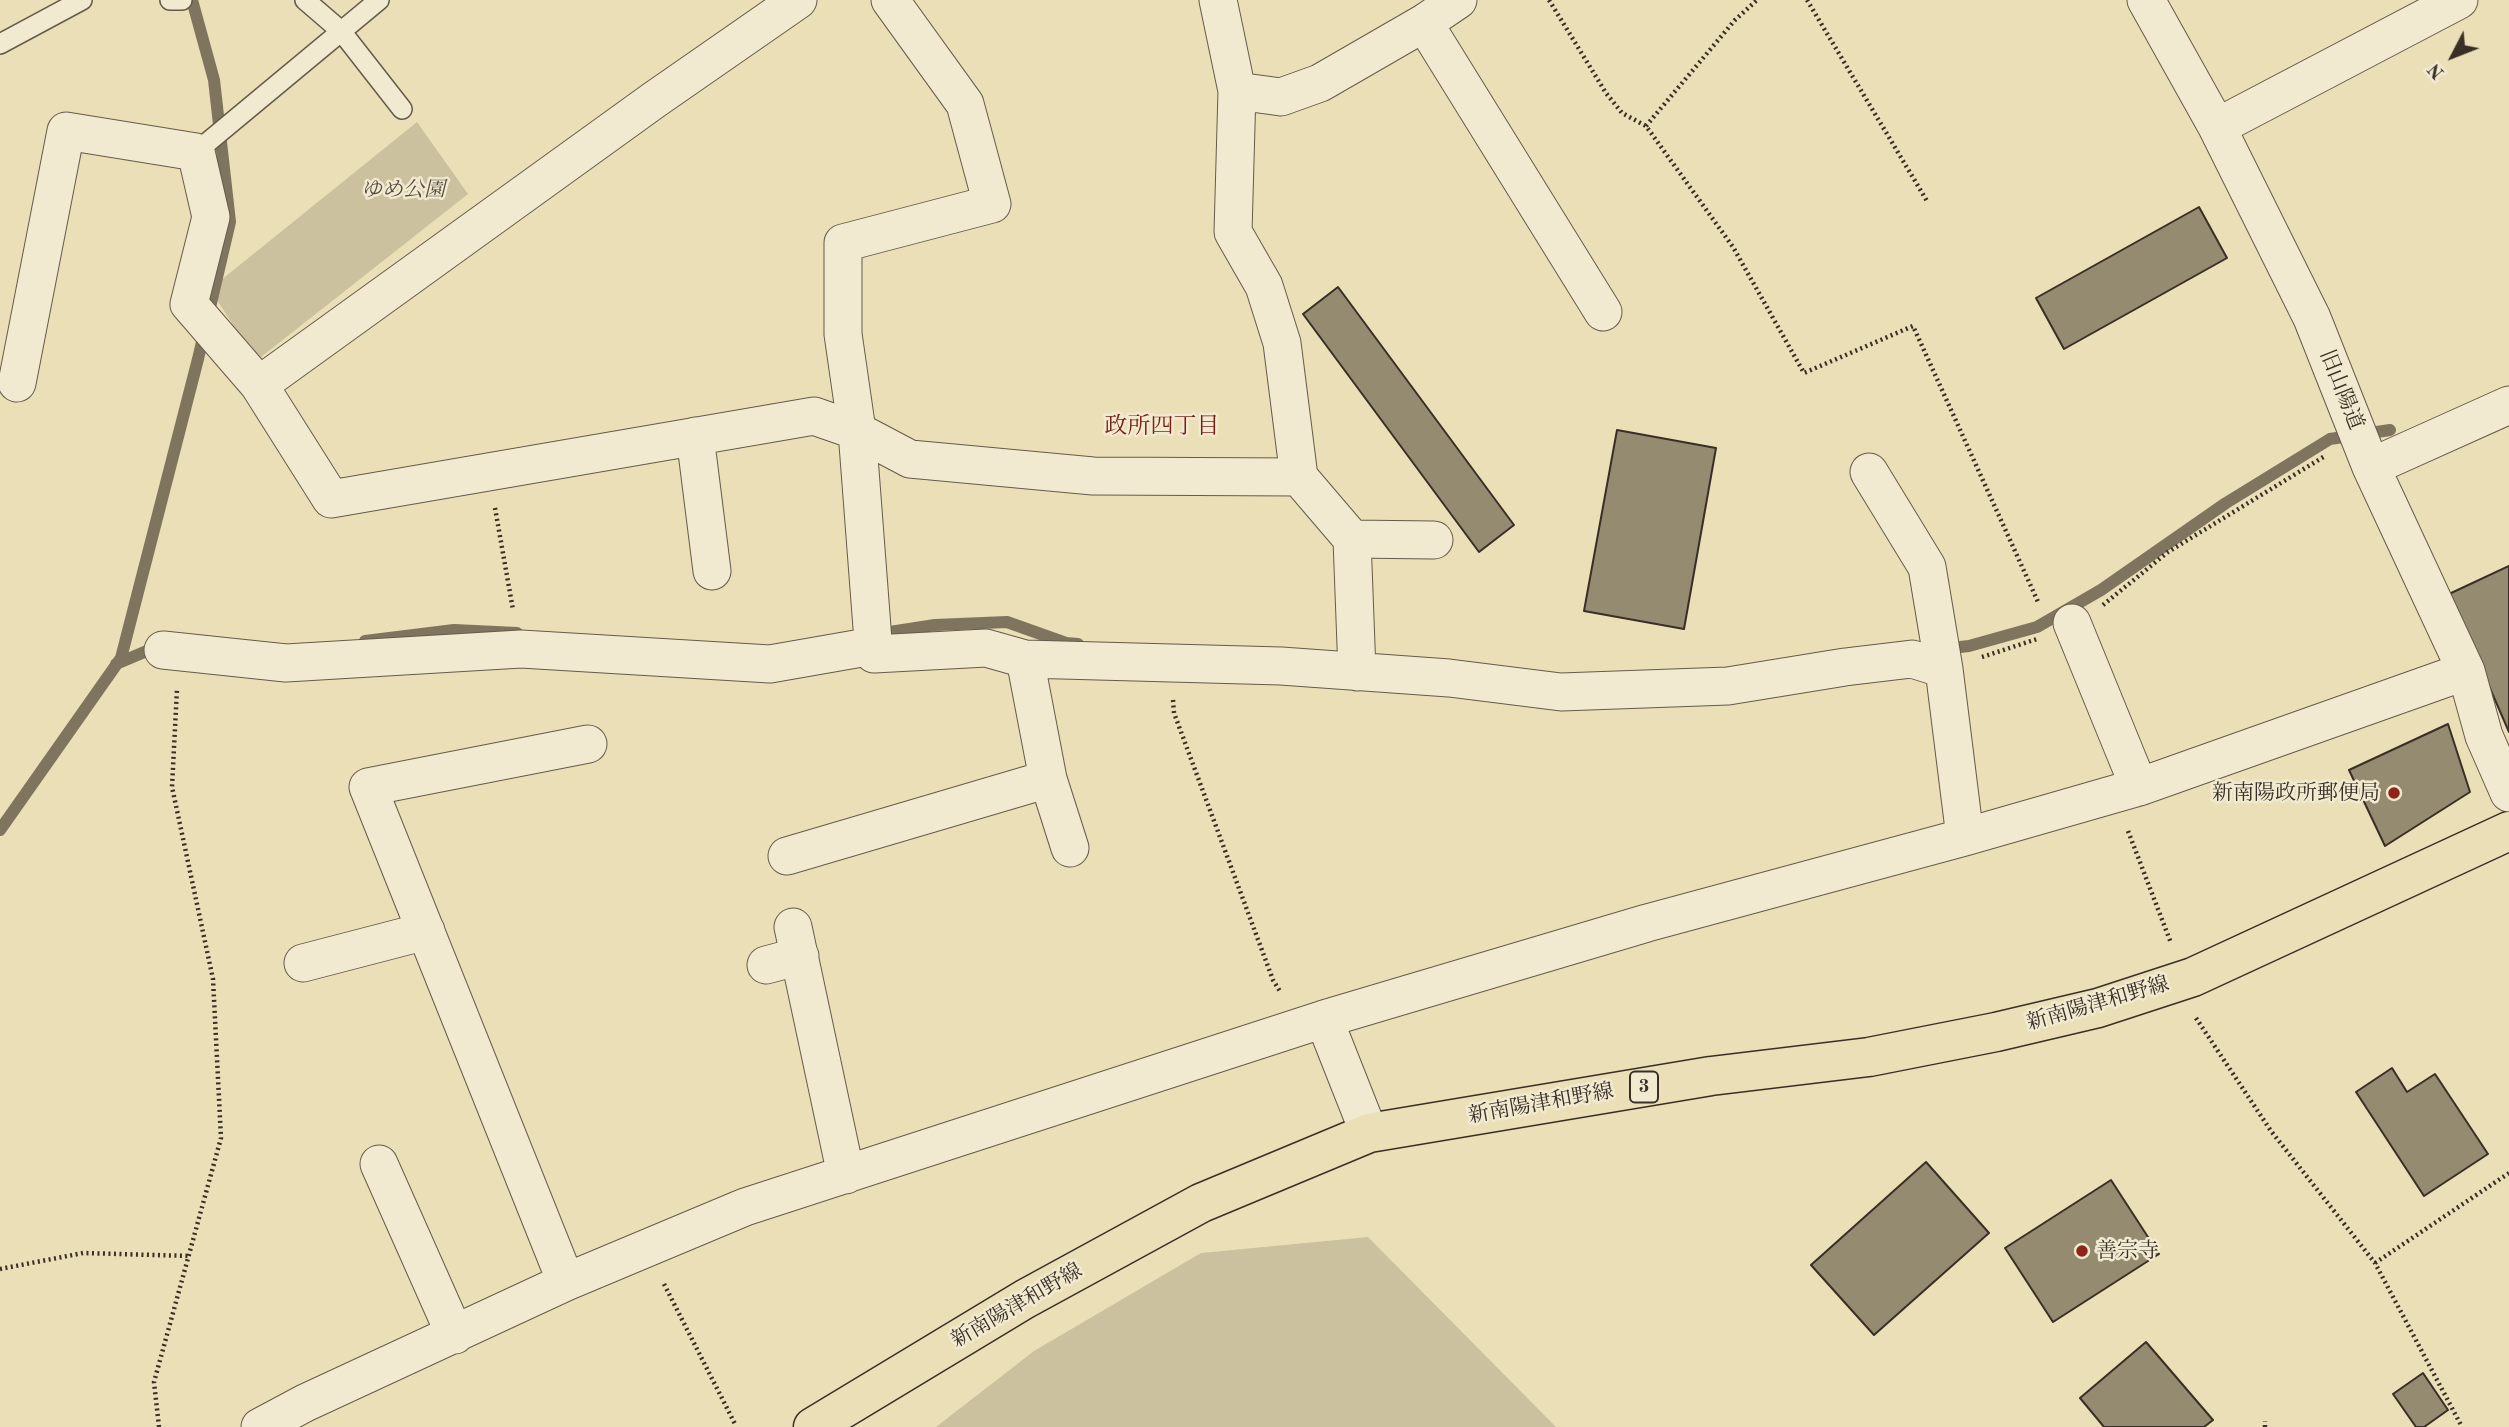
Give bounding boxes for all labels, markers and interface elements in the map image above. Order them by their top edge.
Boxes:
north arrow [2418,21,2488,91]
text: N [2425,59,2449,82]
park label: ゆめ公園 [361,177,445,203]
street label: 旧山陽道 [2314,346,2368,434]
district label: 政所四丁目 [1105,413,1219,441]
place label: 新南陽政所郵便局 [2212,780,2380,806]
marker: 新南陽政所郵便局 [2386,785,2402,801]
street label: 新南陽津和野線 [2024,972,2172,1036]
road number: 3 [1630,1072,1658,1102]
street label: 新南陽津和野線 [1466,1079,1616,1129]
place label: 善宗寺 [2096,1238,2159,1264]
marker: 善宗寺 [2074,1243,2090,1259]
street label: 新南陽津和野線 [947,1258,1087,1354]

